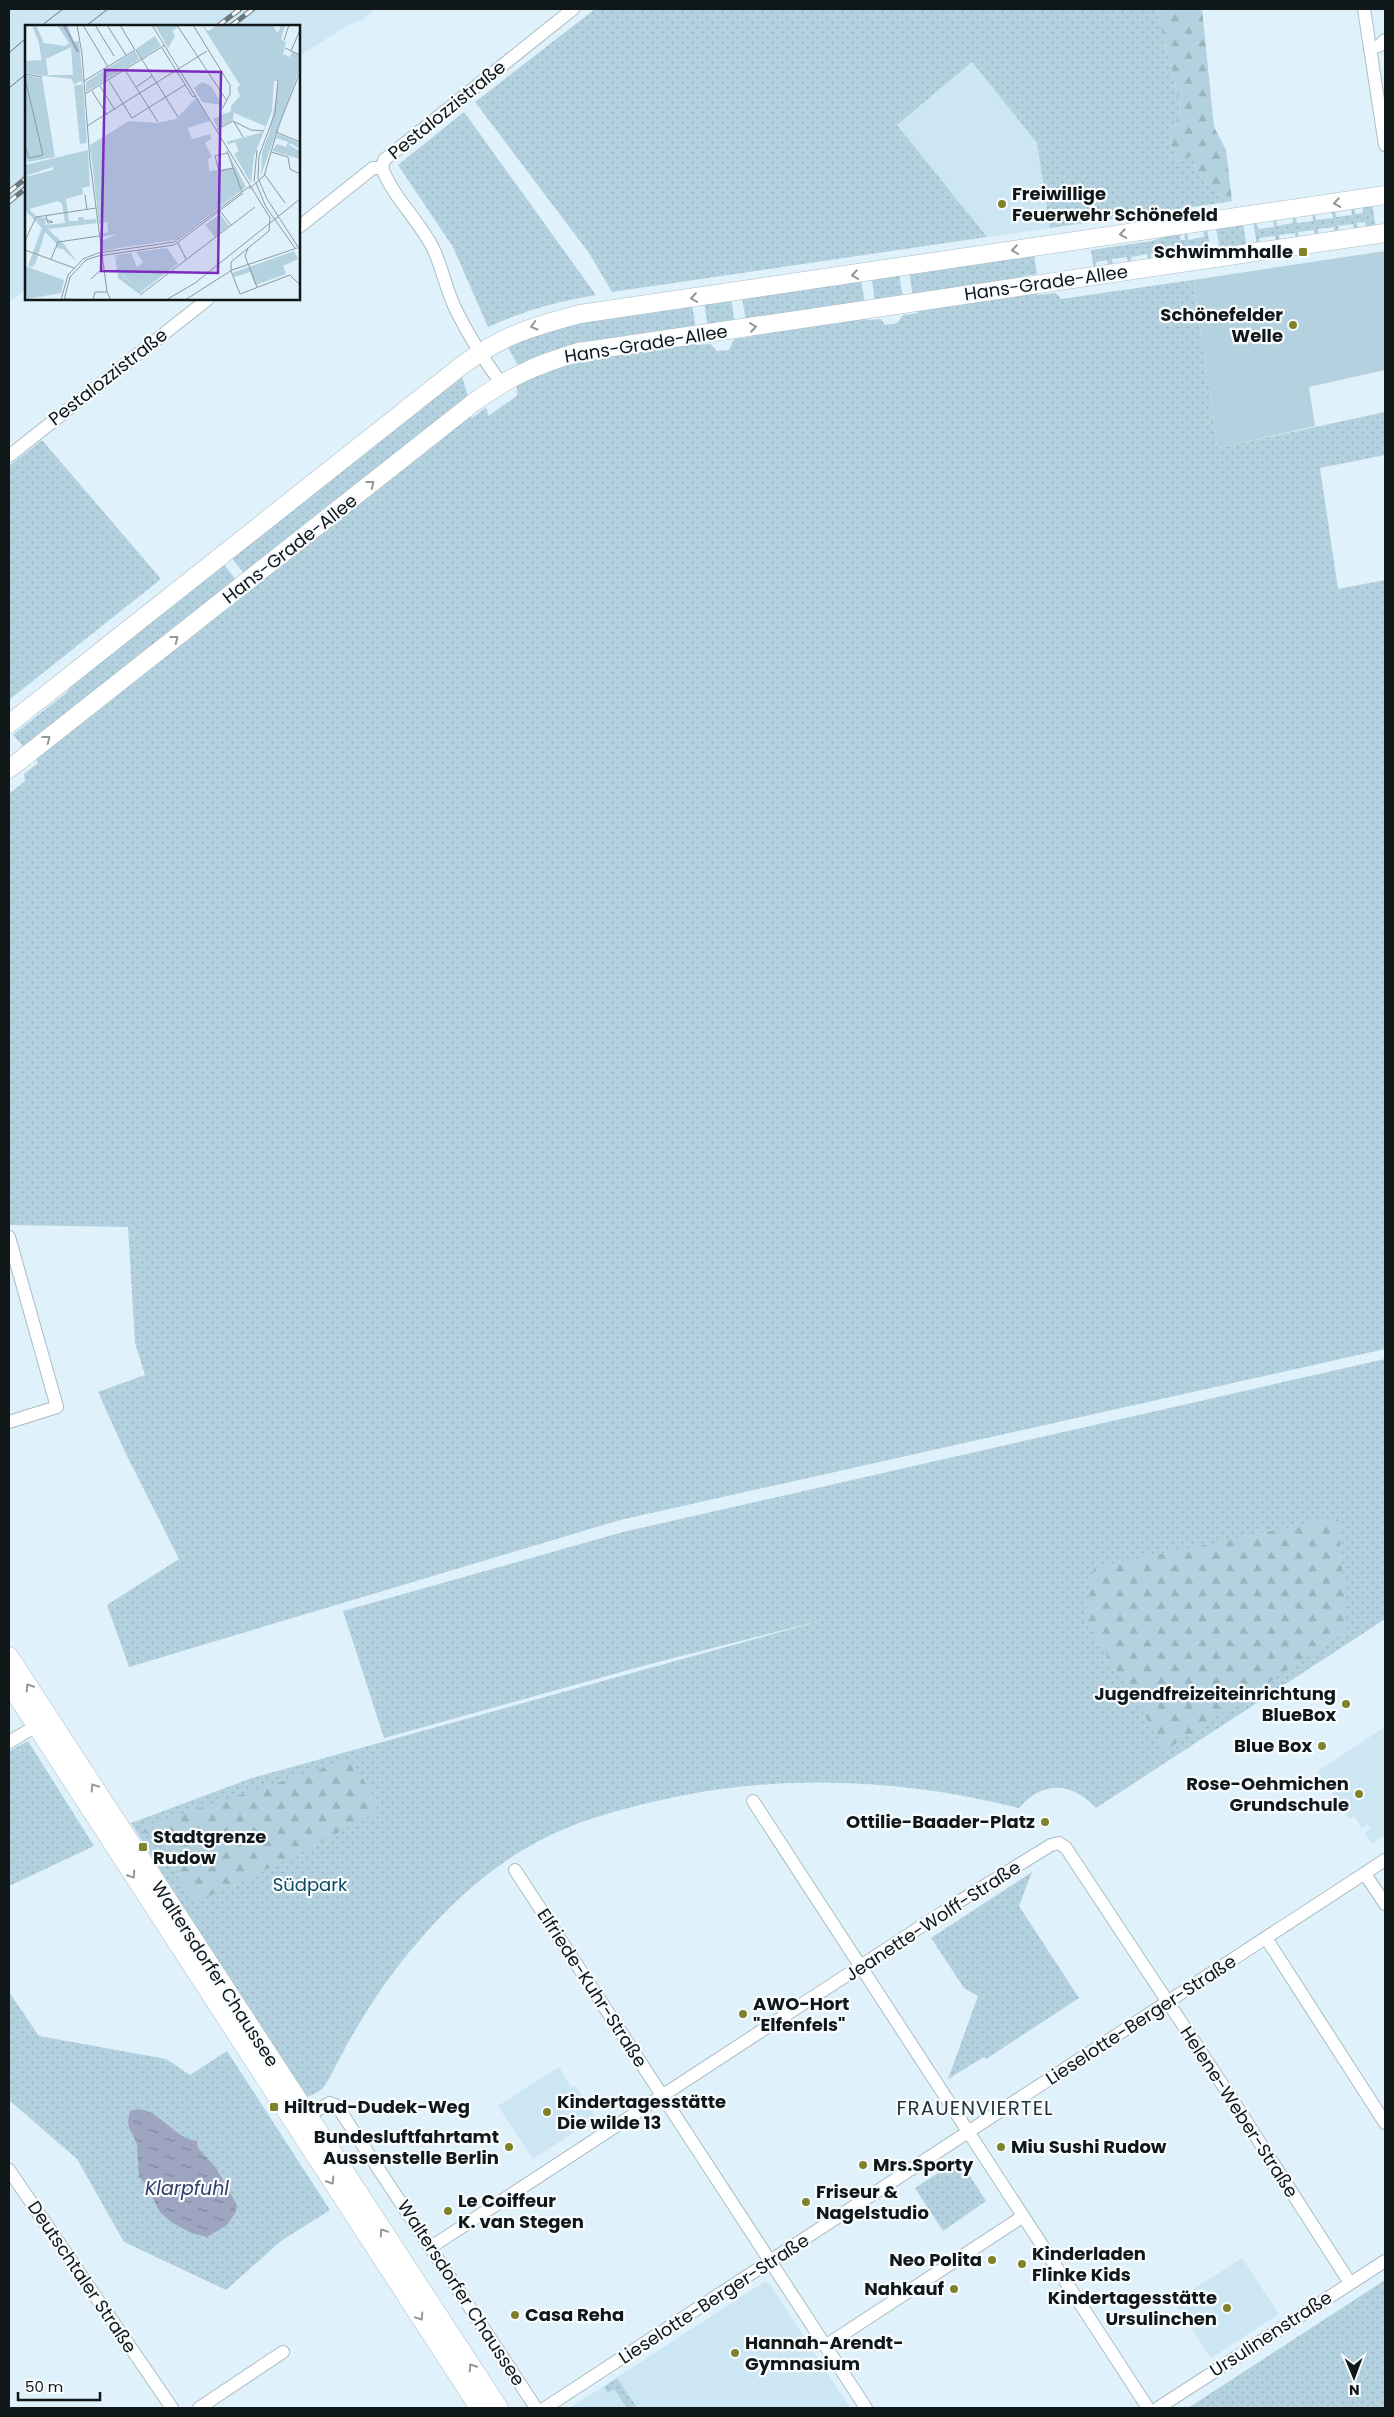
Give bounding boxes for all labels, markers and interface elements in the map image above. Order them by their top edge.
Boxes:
inset map [25,25,300,300]
street label: Pestalozzistraße [383,54,511,165]
place label: Freiwillige Feuerwehr Schönefeld [1012,181,1218,227]
one-way arrow [1333,197,1341,207]
marker: Freiwillige Feuerwehr Schönefeld [996,198,1008,210]
one-way arrow [1118,228,1126,239]
place label: Schwimmhalle [1154,239,1293,264]
one-way arrow [1011,244,1019,255]
marker: Schwimmhalle [1297,246,1309,258]
street label: Hans-Grade-Allee [963,259,1129,306]
one-way arrow [850,269,859,279]
one-way arrow [690,292,698,303]
place label: Schönefelder Welle [1160,302,1283,348]
street label: Hans-Grade-Allee [563,318,729,369]
marker: Schönefelder Welle [1287,319,1299,331]
one-way arrow [531,321,539,331]
street label: Pestalozzistraße [43,322,172,431]
one-way arrow [750,322,758,333]
one-way arrow [365,482,374,490]
street label: Hans-Grade-Allee [217,488,362,609]
one-way arrow [169,636,179,645]
one-way arrow [41,737,50,745]
place label: Jugendfreizeiteinrichtung BlueBox [1094,1681,1336,1727]
one-way arrow [26,1683,35,1692]
marker: Jugendfreizeiteinrichtung BlueBox [1340,1698,1352,1710]
place label: Blue Box [1234,1733,1312,1758]
marker: Blue Box [1316,1740,1328,1752]
place label: Rose-Oehmichen Grundschule [1186,1771,1349,1817]
one-way arrow [90,1783,100,1792]
marker: Rose-Oehmichen Grundschule [1353,1788,1365,1800]
place label: Ottilie-Baader-Platz [846,1809,1035,1834]
marker: Ottilie-Baader-Platz [1039,1816,1051,1828]
place label: Stadtgrenze Rudow [153,1824,266,1870]
marker: Stadtgrenze Rudow [137,1841,149,1853]
street label: Jeanette-Wolff-Straße [840,1854,1025,1987]
one-way arrow [126,1870,136,1879]
park label: Südpark [273,1872,348,1897]
street label: Waltersdorfer Chaussee [146,1876,285,2072]
street label: Elfriede-Kuhr-Straße [532,1903,653,2072]
street label: Lieselotte-Berger-Straße [1041,1949,1241,2091]
place label: AWO-Hort "Elfenfels" [753,1991,849,2037]
marker: AWO-Hort "Elfenfels" [737,2008,749,2020]
street label: Helene-Weber-Straße [1174,2021,1304,2202]
place label: Kindertagesstätte Die wilde 13 [557,2089,726,2135]
place label: Hiltrud-Dudek-Weg [284,2094,470,2119]
district label: FRAUENVIERTEL [896,2094,1054,2122]
marker: Hiltrud-Dudek-Weg [268,2101,280,2113]
marker: Kindertagesstätte Die wilde 13 [541,2106,553,2118]
place label: Bundesluftfahrtamt Aussenstelle Berlin [314,2124,499,2170]
place label: Miu Sushi Rudow [1011,2134,1167,2159]
marker: Bundesluftfahrtamt Aussenstelle Berlin [503,2141,515,2153]
marker: Miu Sushi Rudow [995,2141,1007,2153]
place label: Mrs.Sporty [873,2152,974,2177]
marker: Mrs.Sporty [857,2159,869,2171]
water label: Klarpfuhl [145,2175,229,2202]
one-way arrow [325,2175,334,2185]
place label: Friseur & Nagelstudio [816,2179,929,2225]
place label: Le Coiffeur K. van Stegen [458,2188,584,2234]
street label: Waltersdorfer Chaussee [392,2195,531,2391]
street label: Deutschtaler Straße [22,2196,143,2358]
marker: Friseur & Nagelstudio [800,2196,812,2208]
marker: Le Coiffeur K. van Stegen [442,2205,454,2217]
one-way arrow [380,2228,390,2237]
street label: Lieselotte-Berger-Straße [614,2228,814,2370]
place label: Kinderladen Flinke Kids [1032,2241,1146,2287]
place label: Neo Polita [889,2247,982,2272]
marker: Neo Polita [986,2254,998,2266]
marker: Kinderladen Flinke Kids [1016,2258,1028,2270]
place label: Nahkauf [864,2276,945,2301]
marker: Nahkauf [948,2283,960,2295]
place label: Kindertagesstätte Ursulinchen [1048,2285,1217,2331]
street label: Ursulinenstraße [1205,2285,1337,2382]
place label: Casa Reha [525,2302,624,2327]
marker: Kindertagesstätte Ursulinchen [1221,2302,1233,2314]
marker: Casa Reha [509,2309,521,2321]
one-way arrow [414,2311,423,2321]
place label: Hannah-Arendt- Gymnasium [745,2330,904,2376]
marker: Hannah-Arendt- Gymnasium [729,2347,741,2359]
north arrow [1329,2352,1379,2402]
one-way arrow [469,2364,479,2373]
scale bar [18,2370,100,2402]
text: 50 m [25,2376,63,2397]
text: N [1349,2380,1360,2400]

